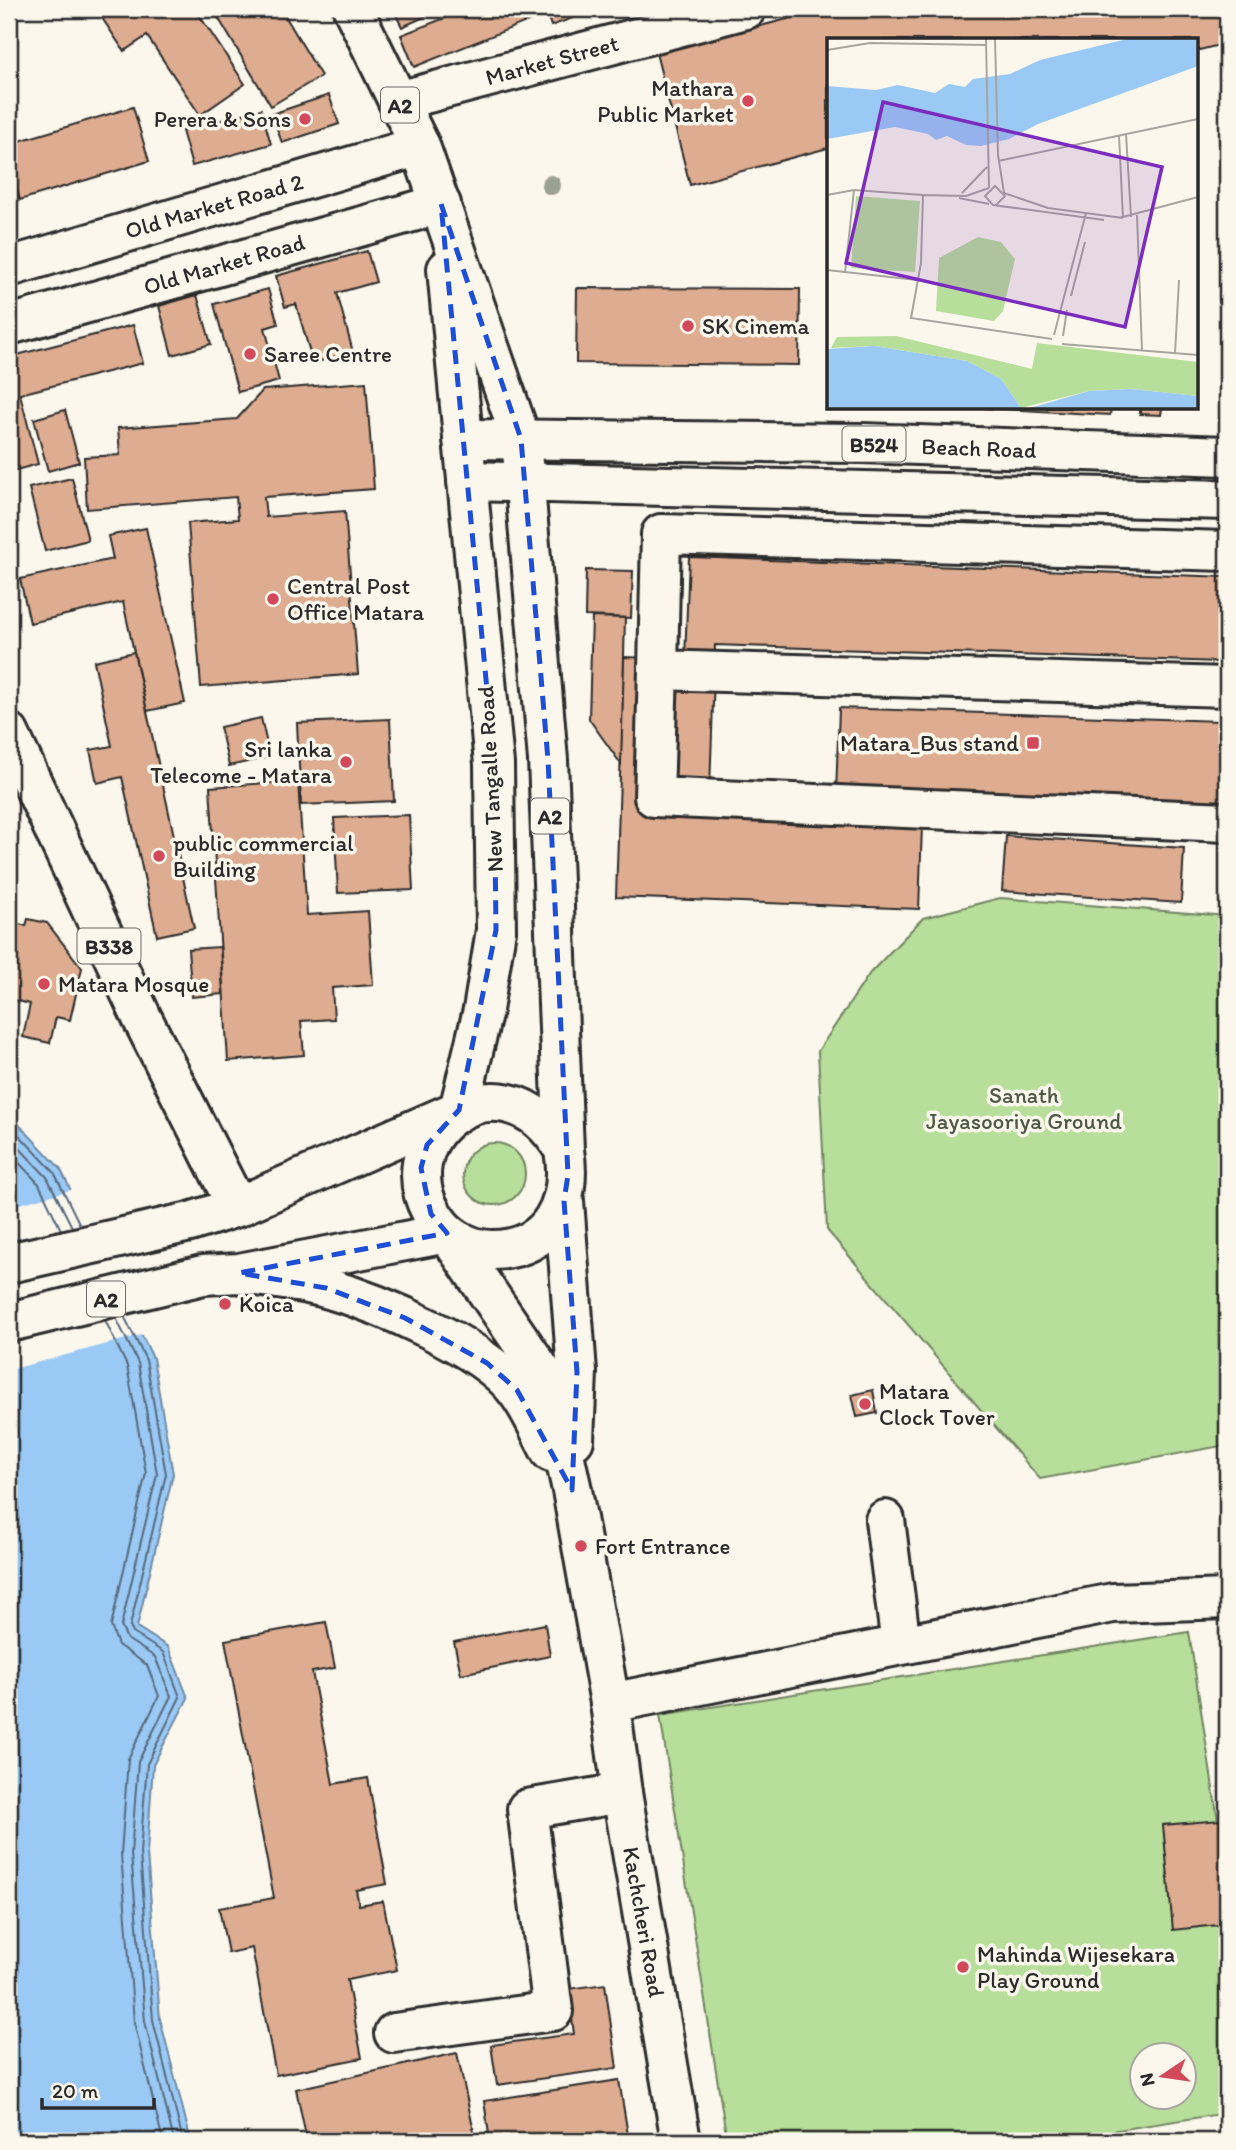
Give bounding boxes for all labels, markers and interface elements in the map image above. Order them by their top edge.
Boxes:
street label: Market Street [482,29,622,91]
inset map [827,38,1198,410]
place label: Mathara Public Market [597,74,734,128]
road number: A2 [381,88,419,122]
marker: Mathara Public Market [740,93,756,109]
place label: Perera & Sons [154,105,291,133]
marker: Perera & Sons [297,111,313,127]
street label: Old Market Road 2 [122,167,306,245]
street label: Old Market Road [140,227,308,300]
place label: SK Cinema [702,312,810,340]
marker: SK Cinema [680,318,696,334]
place label: Saree Centre [264,340,392,368]
marker: Saree Centre [242,346,258,362]
road number: B524 [842,426,906,462]
street label: Beach Road [921,432,1038,464]
place label: Central Post Office Matara [287,572,424,626]
marker: Central Post Office Matara [265,591,281,607]
street label: New Tangalle Road [471,685,509,873]
place label: Matara_Bus stand [840,729,1019,757]
place label: Sri lanka Telecome - Matara [150,735,332,789]
marker: Matara_Bus stand [1025,735,1041,751]
marker: Sri lanka Telecome - Matara [338,754,354,770]
road number: A2 [531,798,569,834]
place label: public commercial Building [173,829,354,883]
marker: public commercial Building [151,848,167,864]
road number: B338 [78,928,140,964]
place label: Matara Mosque [58,970,209,998]
marker: Matara Mosque [36,976,52,992]
park label: Sanath Jayasooriya Ground [926,1081,1122,1135]
road number: A2 [87,1282,125,1316]
place label: Koica [239,1290,294,1318]
marker: Koica [217,1296,233,1312]
place label: Matara Clock Tover [879,1377,995,1431]
marker: Matara Clock Tover [857,1396,873,1412]
place label: Fort Entrance [595,1532,731,1560]
marker: Fort Entrance [573,1538,589,1554]
street label: Kachcheri Road [617,1845,671,2000]
place label: Mahinda Wijesekara Play Ground [977,1940,1175,1994]
marker: Mahinda Wijesekara Play Ground [955,1959,971,1975]
north arrow [1128,2042,1198,2112]
scale bar [42,2066,154,2110]
text: N [1134,2071,1160,2089]
text: 20 m [52,2078,99,2103]

